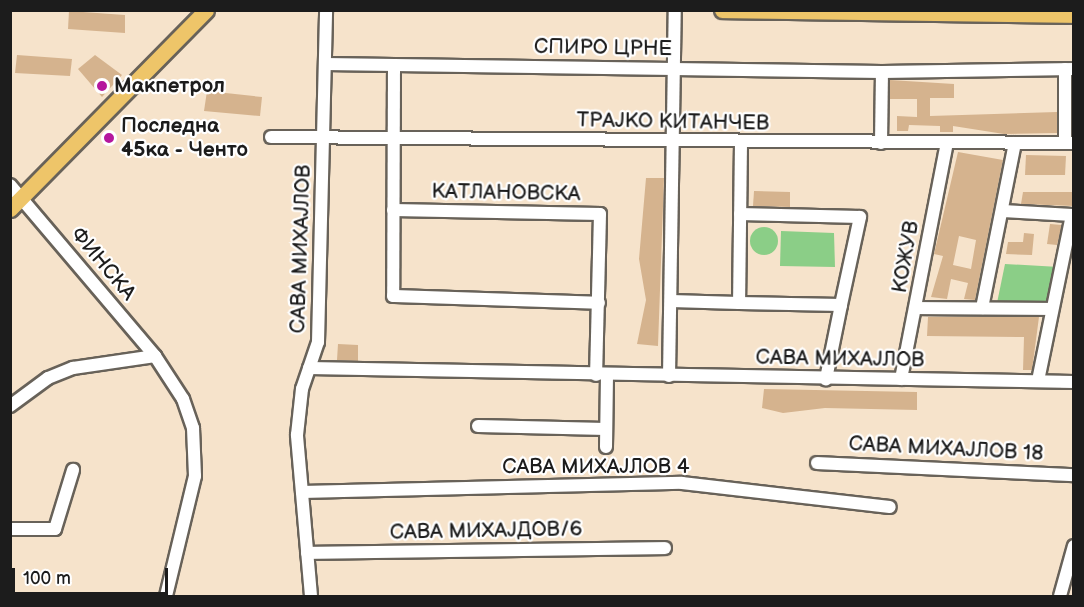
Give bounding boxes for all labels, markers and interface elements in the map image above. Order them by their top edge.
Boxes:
street label: СПИРО ЦРНЕ [534,34,672,62]
place label: Макпетрол [114,73,225,99]
marker: Макпетрол [95,79,109,93]
street label: ТРАЈКО КИТАНЧЕВ [576,108,770,136]
place label: Последна 45ка - Ченто [121,113,248,163]
marker: Последна 45ка - Ченто [102,131,116,145]
street label: САВА МИХАЈЛОВ [285,164,317,334]
street label: КАТЛАНОВСКА [431,179,581,207]
street label: КОЖУВ [887,219,925,295]
street label: ФИНСКА [65,222,141,306]
street label: САВА МИХАЈЛОВ [755,345,925,373]
street label: САВА МИХАЈЛОВ 18 [848,431,1044,467]
street label: САВА МИХАЈЛОВ 4 [502,454,690,480]
street label: САВА МИХАЈДОВ/6 [390,517,582,545]
scale bar [15,556,171,594]
text: 100 m [23,568,71,589]

